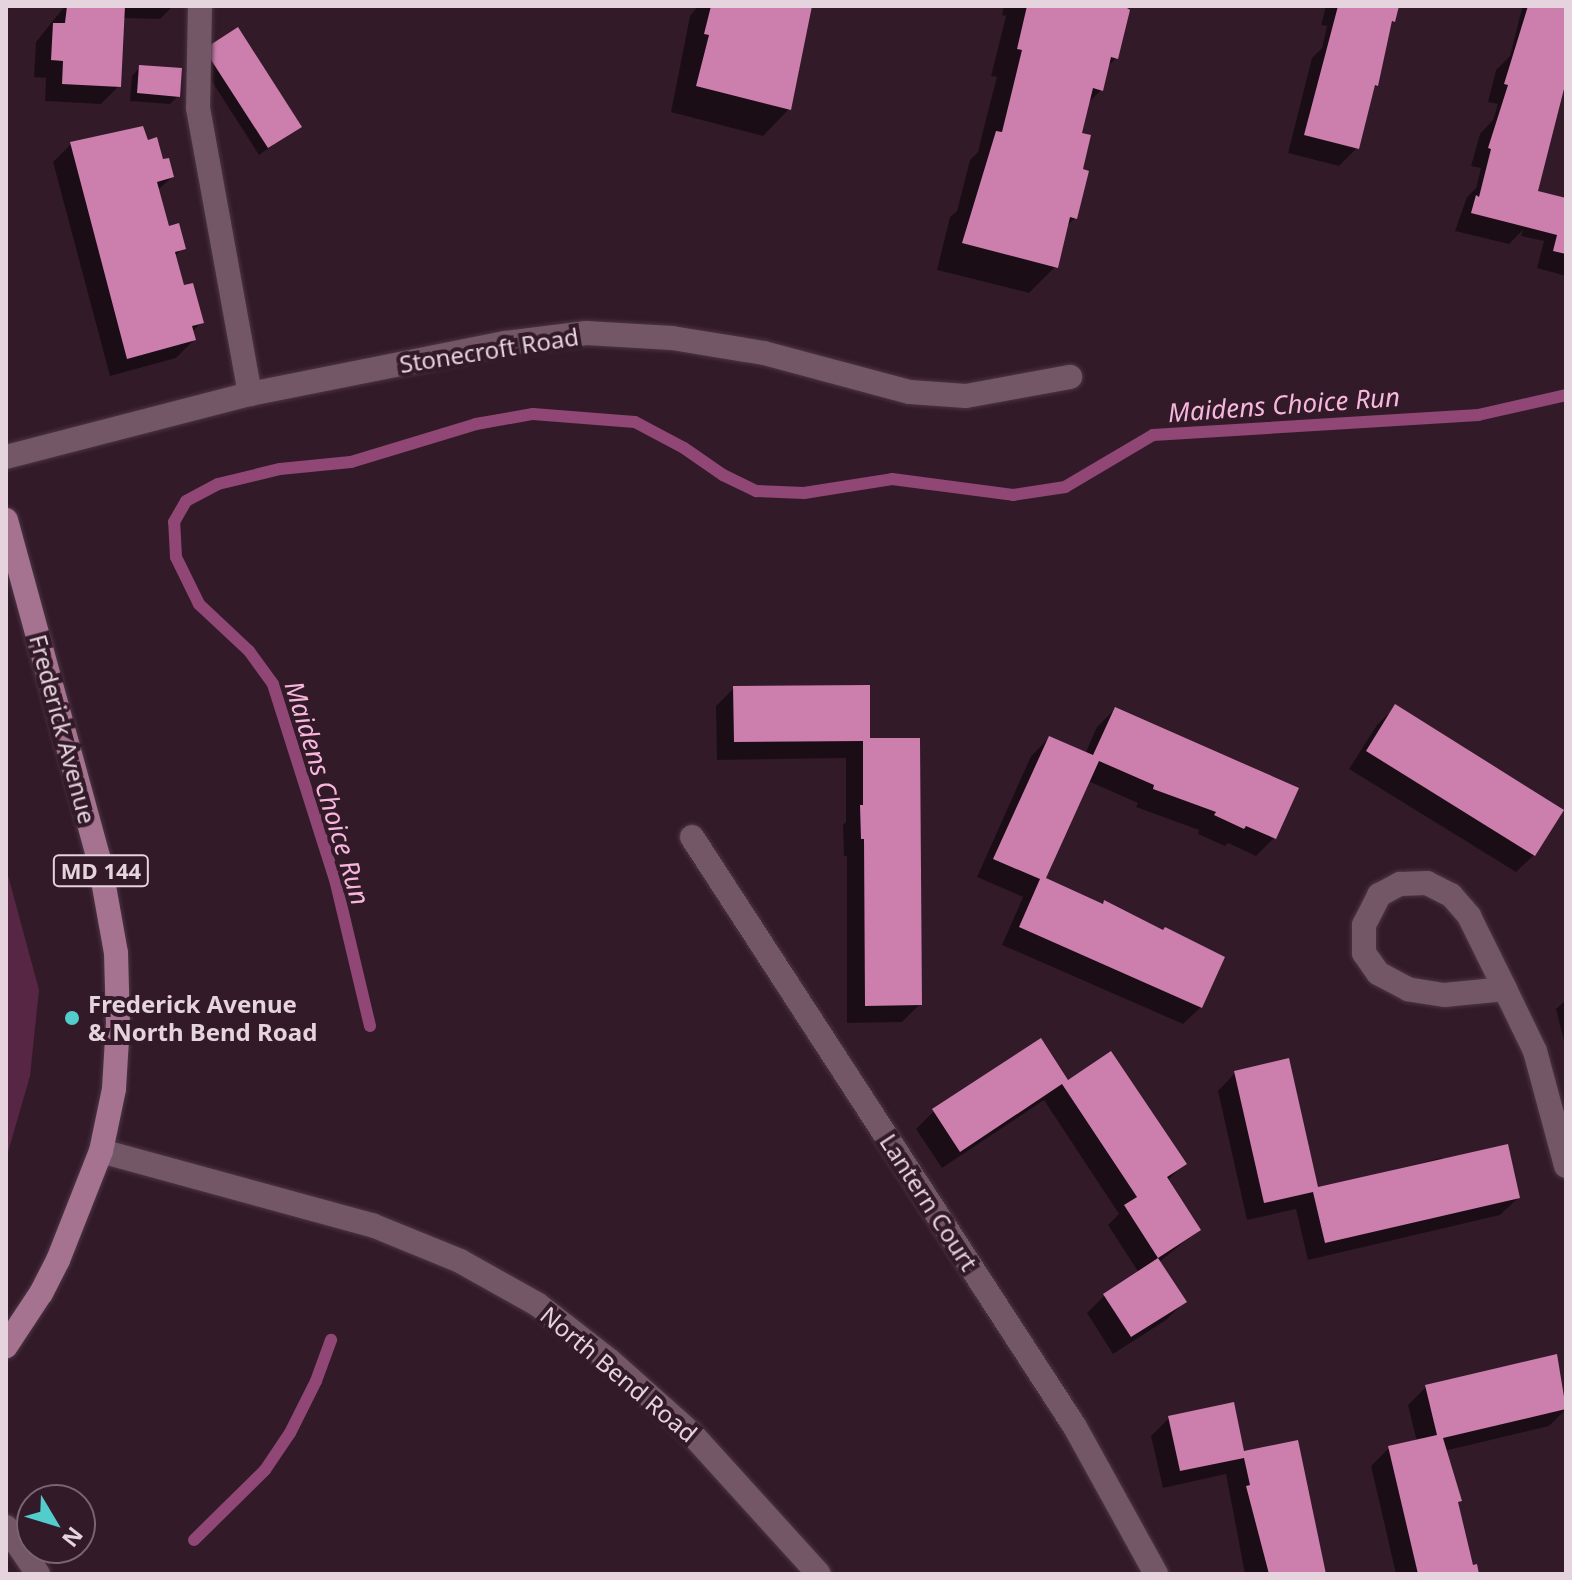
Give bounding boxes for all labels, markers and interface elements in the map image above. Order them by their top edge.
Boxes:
street label: Stonecroft Road [397,322,581,378]
water label: Maidens Choice Run [1167,381,1401,429]
street label: Frederick Avenue [24,631,102,827]
water label: Maidens Choice Run [278,677,376,909]
road number: MD 144 [51,853,151,889]
place label: Frederick Avenue & North Bend Road [88,990,317,1046]
marker: Frederick Avenue & North Bend Road [63,1009,81,1027]
street label: Lantern Court [874,1128,984,1276]
street label: North Bend Road [535,1300,703,1448]
north arrow [16,1484,96,1564]
text: N [56,1521,91,1554]

